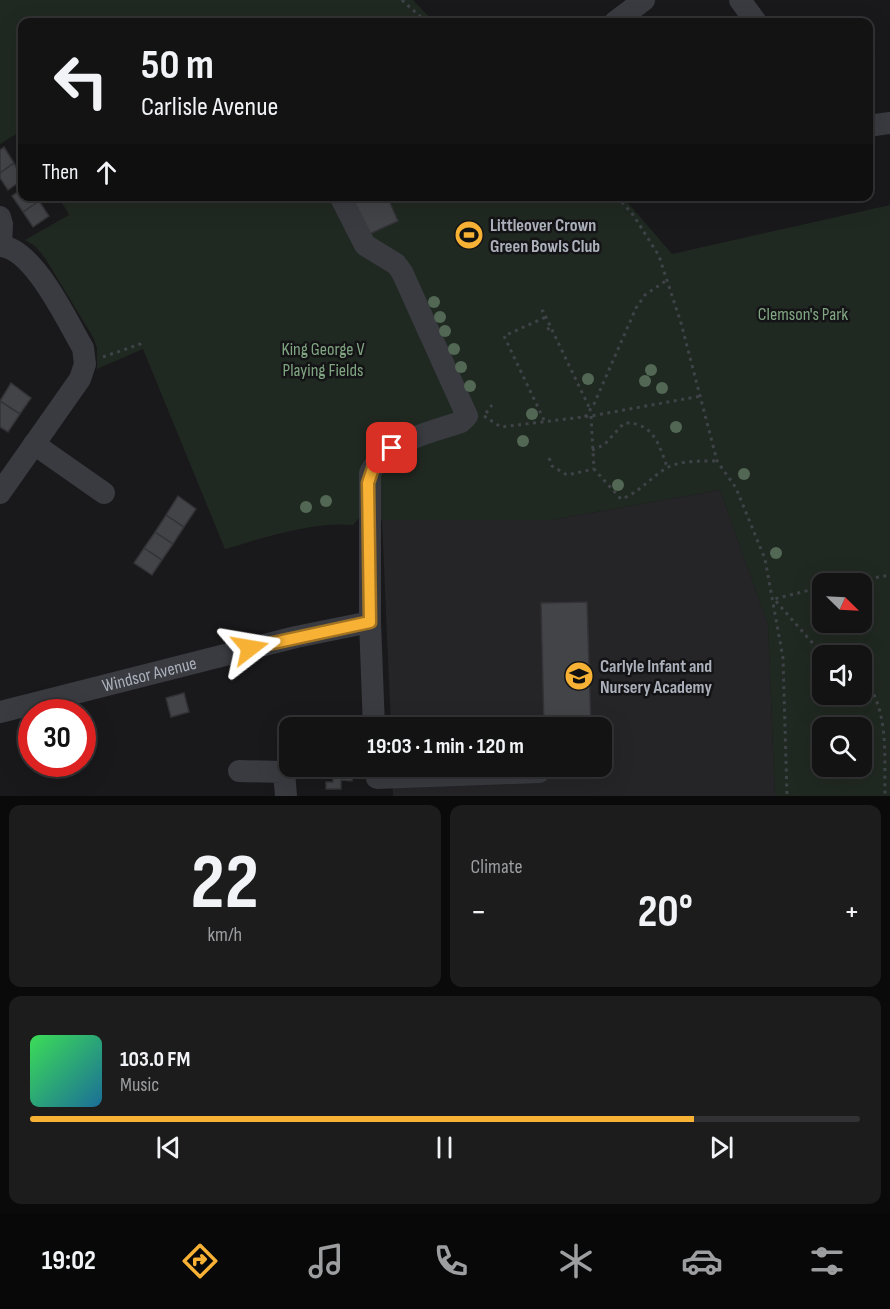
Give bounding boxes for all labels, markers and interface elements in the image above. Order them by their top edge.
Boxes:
text: 50 m [141,40,214,91]
icon: left [42,42,120,120]
text: Carlisle Avenue [141,91,278,123]
icon: ahead [90,156,123,189]
text: Then [42,159,78,186]
place label: Littleover Crown Green Bowls Club [490,215,600,257]
sports icon: Littleover Crown Green Bowls Club [453,219,485,251]
park label: Clemson's Park [758,304,848,325]
park label: King George V Playing Fields [282,339,365,381]
pin [366,422,417,473]
icon: arrive [375,431,408,464]
north arrow [812,573,872,633]
map controls [812,573,872,777]
position arrow [218,616,282,680]
button: sound [812,645,872,705]
street label: Windsor Avenue [100,652,199,696]
place label: Carlyle Infant and Nursery Academy [600,656,712,698]
school or university icon: Carlyle Infant and Nursery Academy [563,660,595,692]
speed limit sign: 30 [18,699,96,777]
button: search [812,717,872,777]
text: 19:03 · 1 min · 120 m [367,733,524,760]
text: 22 [191,837,259,930]
text: Climate [471,855,523,879]
text: 20° [638,885,693,940]
text: − [471,892,487,932]
text: + [844,892,860,932]
text: km/h [207,923,242,947]
text: 103.0 FM [120,1046,190,1073]
text: Music [120,1073,159,1097]
icon: previous [152,1131,185,1164]
icon: pause [428,1131,461,1164]
icon: next [705,1131,738,1164]
icon: directions [179,1240,221,1282]
icon: music [305,1240,347,1282]
icon: phone [430,1240,472,1282]
icon: climate [555,1240,597,1282]
icon: car [681,1240,723,1282]
icon: filters [806,1240,848,1282]
text: 19:02 [42,1245,96,1277]

